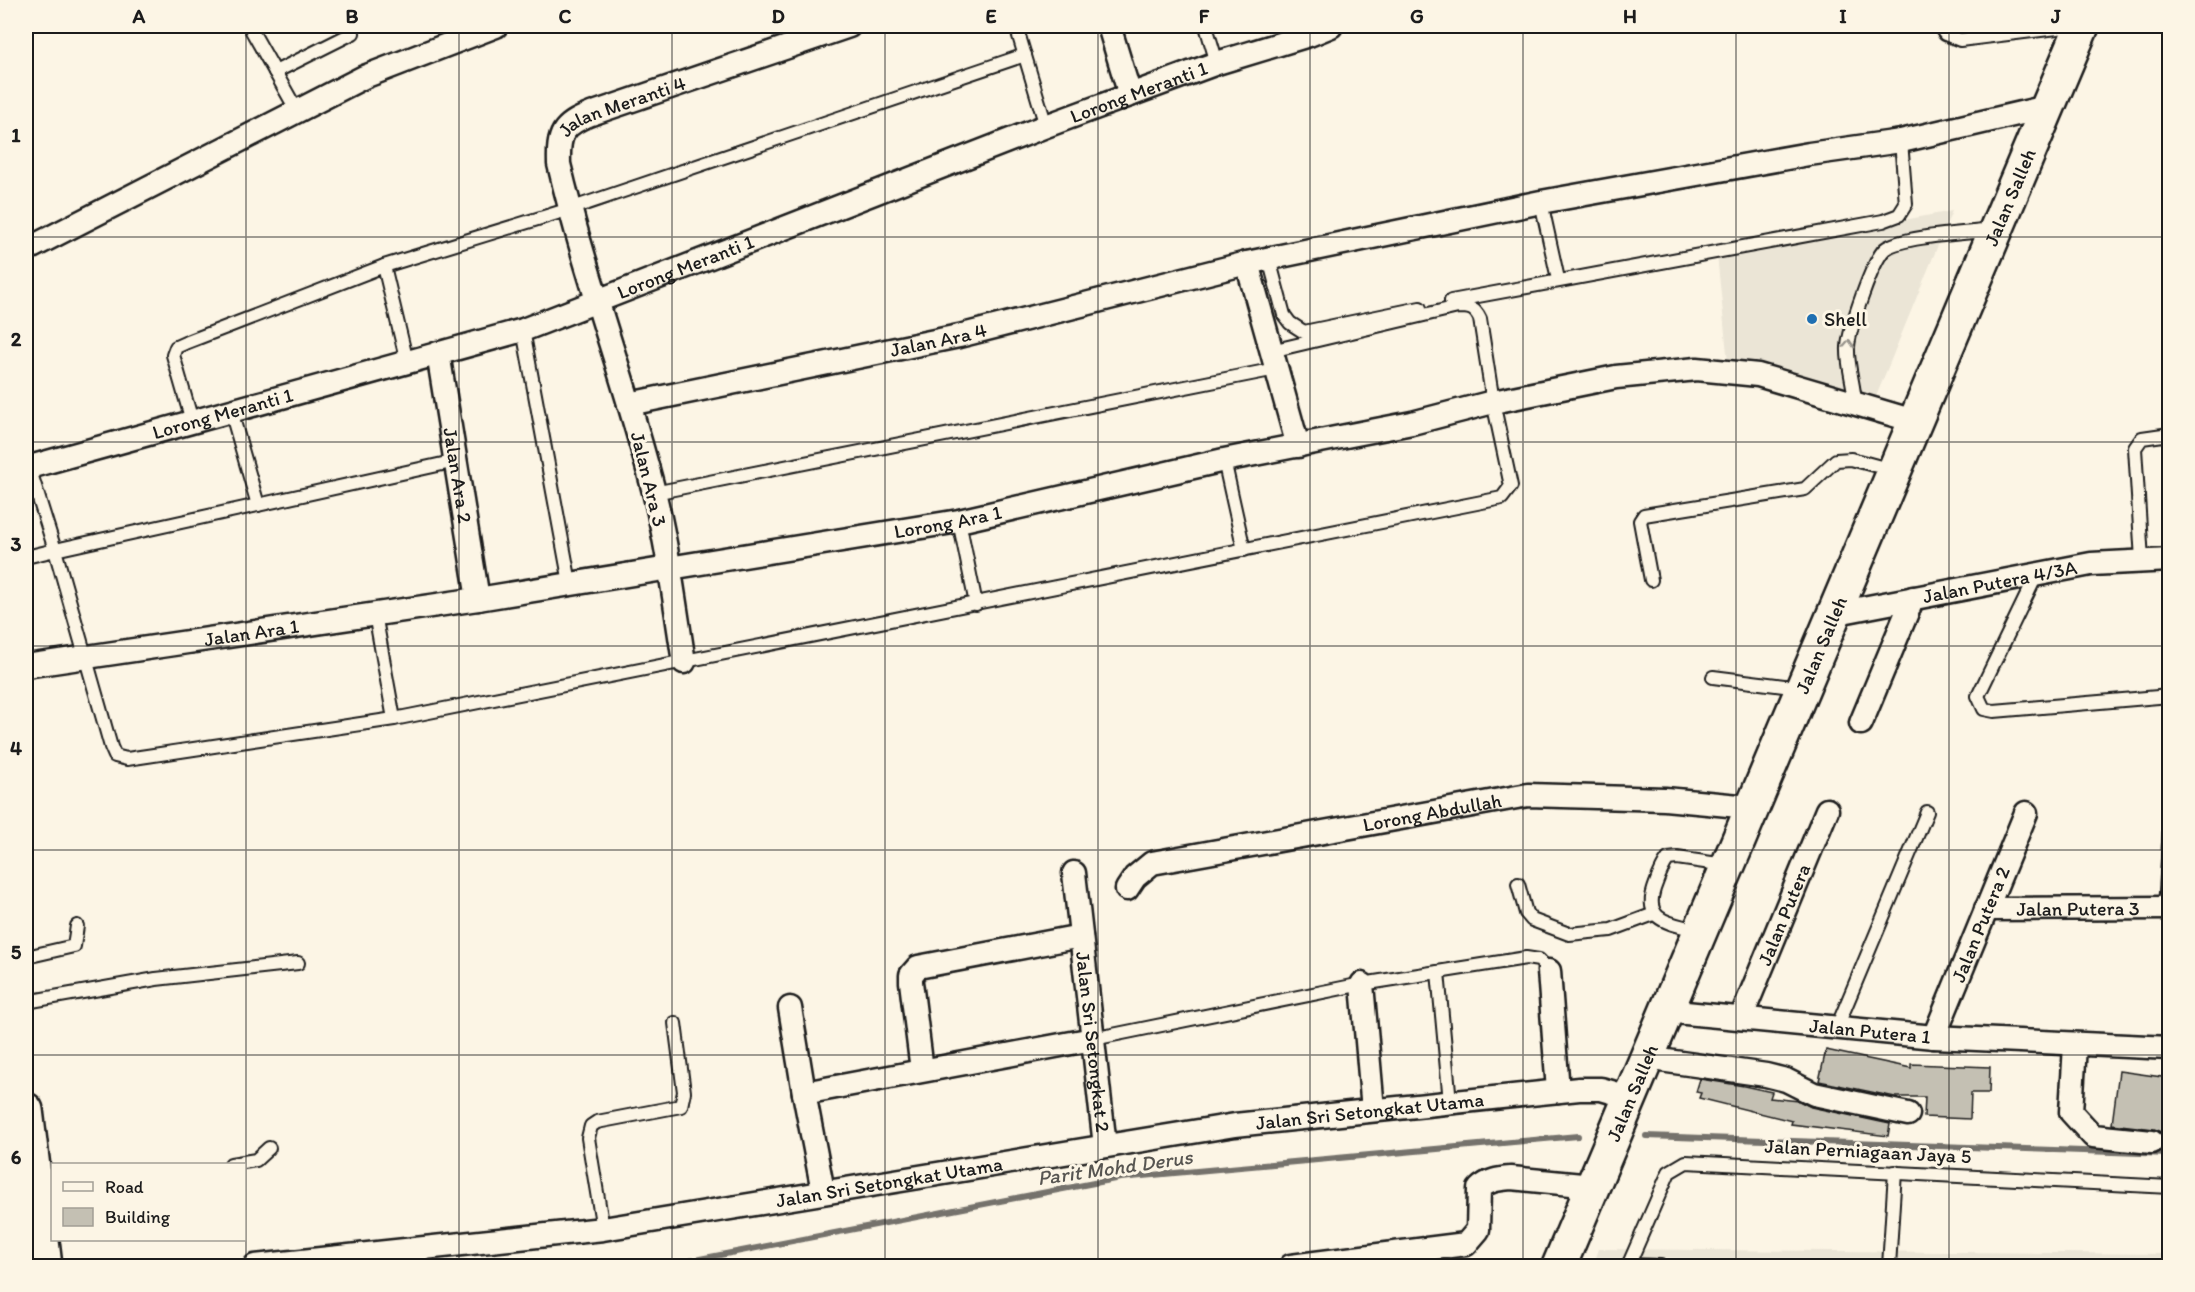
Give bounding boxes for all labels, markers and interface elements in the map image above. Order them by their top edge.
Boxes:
text: A [132,4,146,28]
text: B [346,4,359,28]
text: C [559,4,572,28]
text: D [771,4,785,28]
text: E [985,4,997,28]
text: F [1199,4,1210,28]
text: G [1410,4,1424,28]
text: H [1623,4,1637,28]
text: I [1839,4,1847,28]
text: J [2050,4,2061,28]
street label: Lorong Meranti 1 [1067,56,1211,128]
street label: Jalan Meranti 4 [552,71,689,141]
text: 1 [11,123,21,147]
street label: Jalan Salleh [1979,145,2041,249]
street label: Lorong Meranti 1 [613,229,757,304]
place label: Shell [1824,307,1867,331]
marker: Shell [1805,312,1819,326]
street label: Jalan Ara 4 [888,317,989,362]
text: 2 [11,327,22,351]
one-way arrow [1842,339,1855,348]
street label: Lorong Meranti 1 [150,382,296,444]
street label: Jalan Ara 2 [438,426,478,525]
street label: Jalan Ara 3 [626,429,672,529]
street label: Lorong Ara 1 [892,500,1004,543]
text: 3 [11,532,22,556]
street label: Jalan Putera 4/3A [1921,555,2079,608]
street label: Jalan Salleh [1790,593,1852,697]
street label: Jalan Ara 1 [203,614,300,651]
text: 4 [10,736,22,760]
street label: Lorong Abdullah [1361,788,1503,837]
street label: Jalan Putera [1752,860,1816,969]
street label: Jalan Putera 2 [1946,862,2015,986]
street label: Jalan Putera 3 [2016,896,2140,921]
text: 5 [11,940,22,964]
street label: Jalan Sri Setongkat 2 [1071,950,1115,1134]
street label: Jalan Putera 1 [1808,1013,1932,1049]
street label: Jalan Salleh [1601,1041,1663,1145]
street label: Jalan Sri Setongkat Utama [1255,1087,1485,1135]
street label: Jalan Perniagaan Jaya 5 [1764,1134,1972,1168]
water label: Parit Mohd Derus [1036,1144,1195,1190]
text: 6 [11,1145,22,1169]
street label: Jalan Sri Setongkat Utama [774,1151,1004,1212]
legend [51,1163,246,1241]
text: Road [105,1176,144,1198]
text: Building [105,1206,171,1228]

